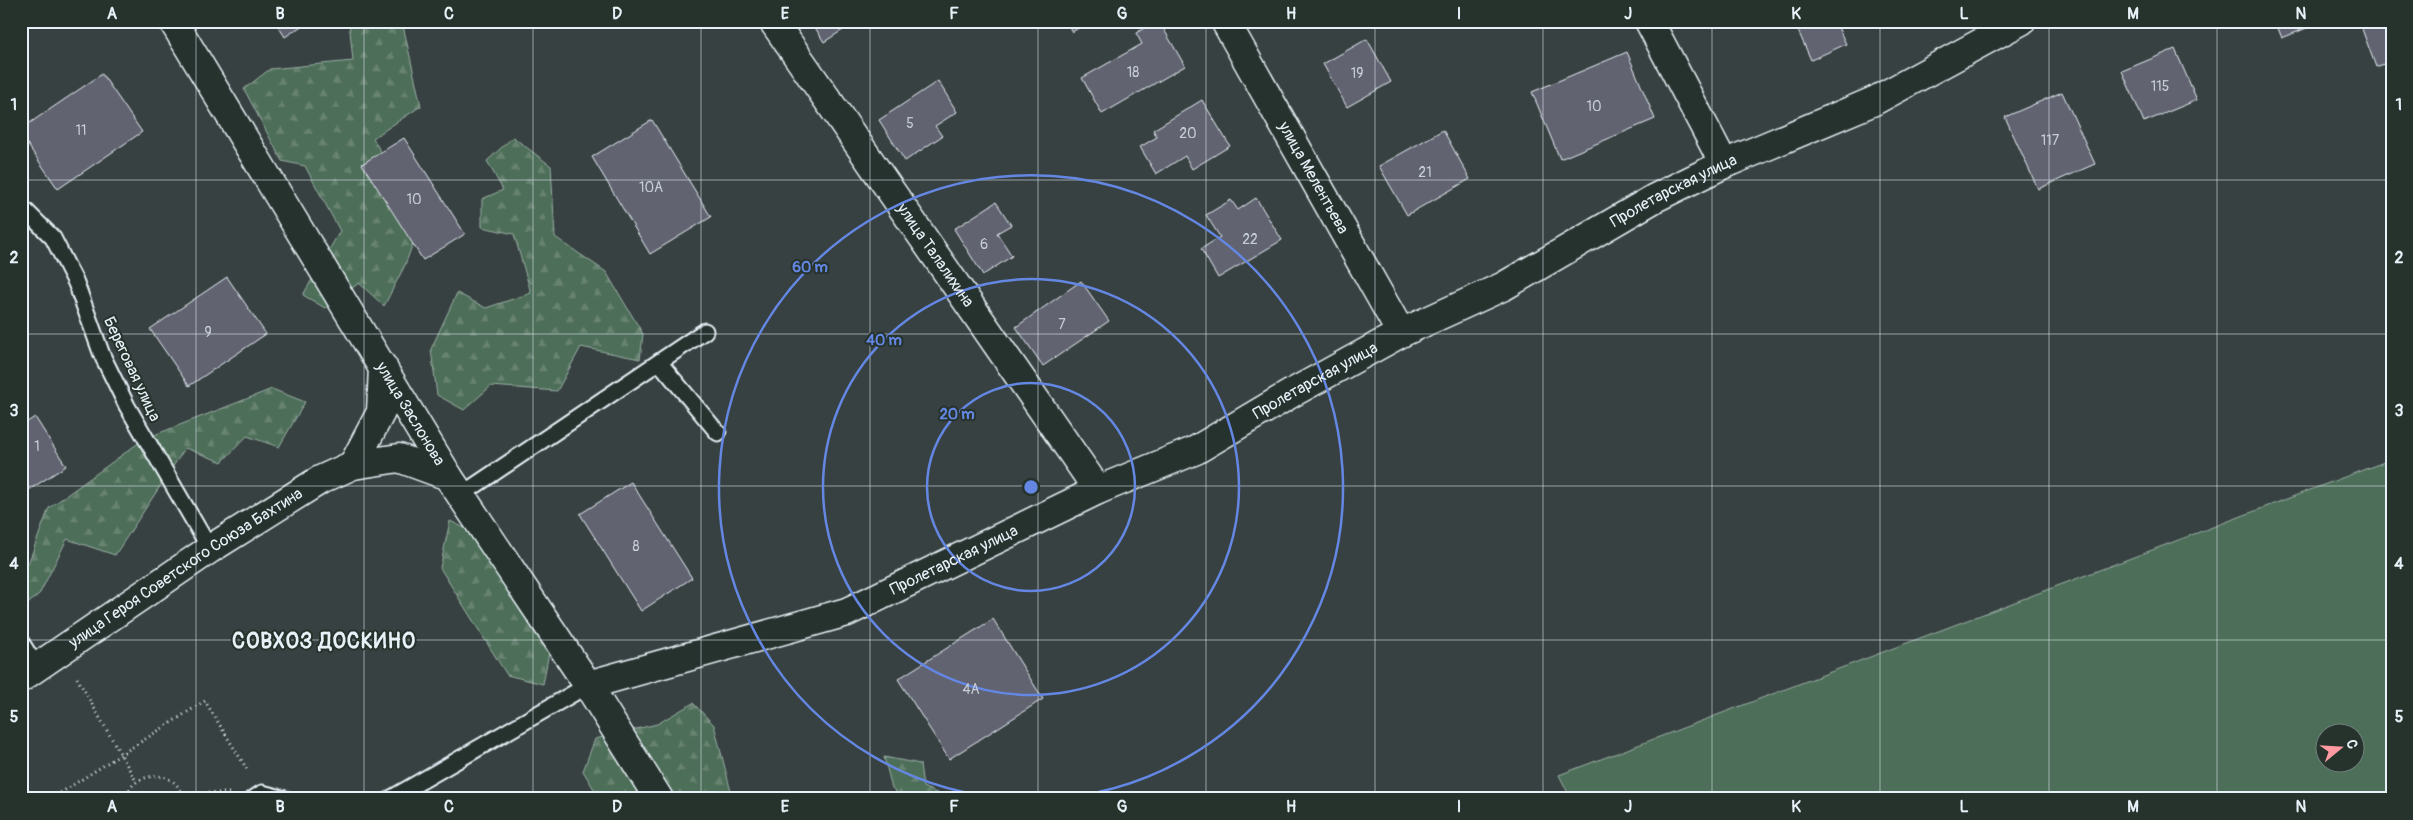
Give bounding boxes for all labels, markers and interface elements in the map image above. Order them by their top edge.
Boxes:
text: A [107,4,118,24]
text: B [275,4,285,24]
text: C [444,4,454,24]
text: D [612,4,622,24]
text: E [781,4,790,24]
text: F [949,4,959,24]
text: G [1117,4,1128,24]
text: H [1286,4,1296,24]
text: I [1457,4,1461,24]
text: J [1624,4,1632,24]
text: K [1791,4,1801,24]
text: L [1959,4,1969,24]
text: M [2127,4,2139,24]
text: N [2296,4,2307,24]
house number: 18 [1127,64,1139,81]
house number: 19 [1351,65,1363,82]
house number: 115 [2151,78,2169,95]
text: 1 [11,95,17,115]
text: 1 [2396,95,2402,115]
house number: 10 [1586,98,1602,115]
house number: 5 [906,115,914,132]
street label: улица Мелентьева [1273,117,1353,237]
house number: 11 [76,122,86,139]
house number: 20 [1179,125,1197,142]
house number: 117 [2041,132,2060,149]
street label: Пролетарская улица [1607,150,1740,232]
house number: 21 [1418,164,1432,181]
house number: 10А [639,179,663,196]
house number: 10 [406,191,422,208]
street label: улица Талалихина [892,199,978,311]
house number: 22 [1242,231,1258,248]
house number: 6 [980,236,988,253]
text: 2 [10,248,19,268]
text: 2 [2395,248,2404,268]
text: 60 m [792,258,828,277]
street label: Береговая улица [99,314,165,424]
house number: 7 [1058,316,1066,333]
house number: 9 [204,324,212,341]
text: 40 m [866,331,902,350]
street label: Пролетарская улица [1249,338,1381,424]
street label: улица Заслонова [371,358,449,469]
text: 3 [10,401,19,421]
text: 3 [2395,401,2404,421]
text: 20 m [939,405,975,424]
house number: 1 [34,438,40,455]
centre of rings [1022,478,1040,496]
street label: улица Героя Советского Союза Бахтина [64,484,306,653]
street label: Пролетарская улица [887,520,1021,600]
house number: 8 [632,538,640,555]
text: 4 [9,554,19,574]
text: 4 [2394,554,2404,574]
district label: СОВХОЗ ДОСКИНО [232,628,416,655]
house number: 4А [962,681,980,698]
text: 5 [10,707,19,727]
text: 5 [2395,707,2404,727]
north arrow [2316,722,2366,772]
text: С [2342,737,2361,751]
text: A [107,797,118,817]
text: B [275,797,285,817]
text: C [444,797,454,817]
text: D [612,797,622,817]
text: E [781,797,790,817]
text: F [949,797,959,817]
text: G [1117,797,1128,817]
text: H [1286,797,1296,817]
text: I [1457,797,1461,817]
text: J [1624,797,1632,817]
text: K [1791,797,1801,817]
text: L [1959,797,1969,817]
text: M [2127,797,2139,817]
text: N [2296,797,2307,817]

